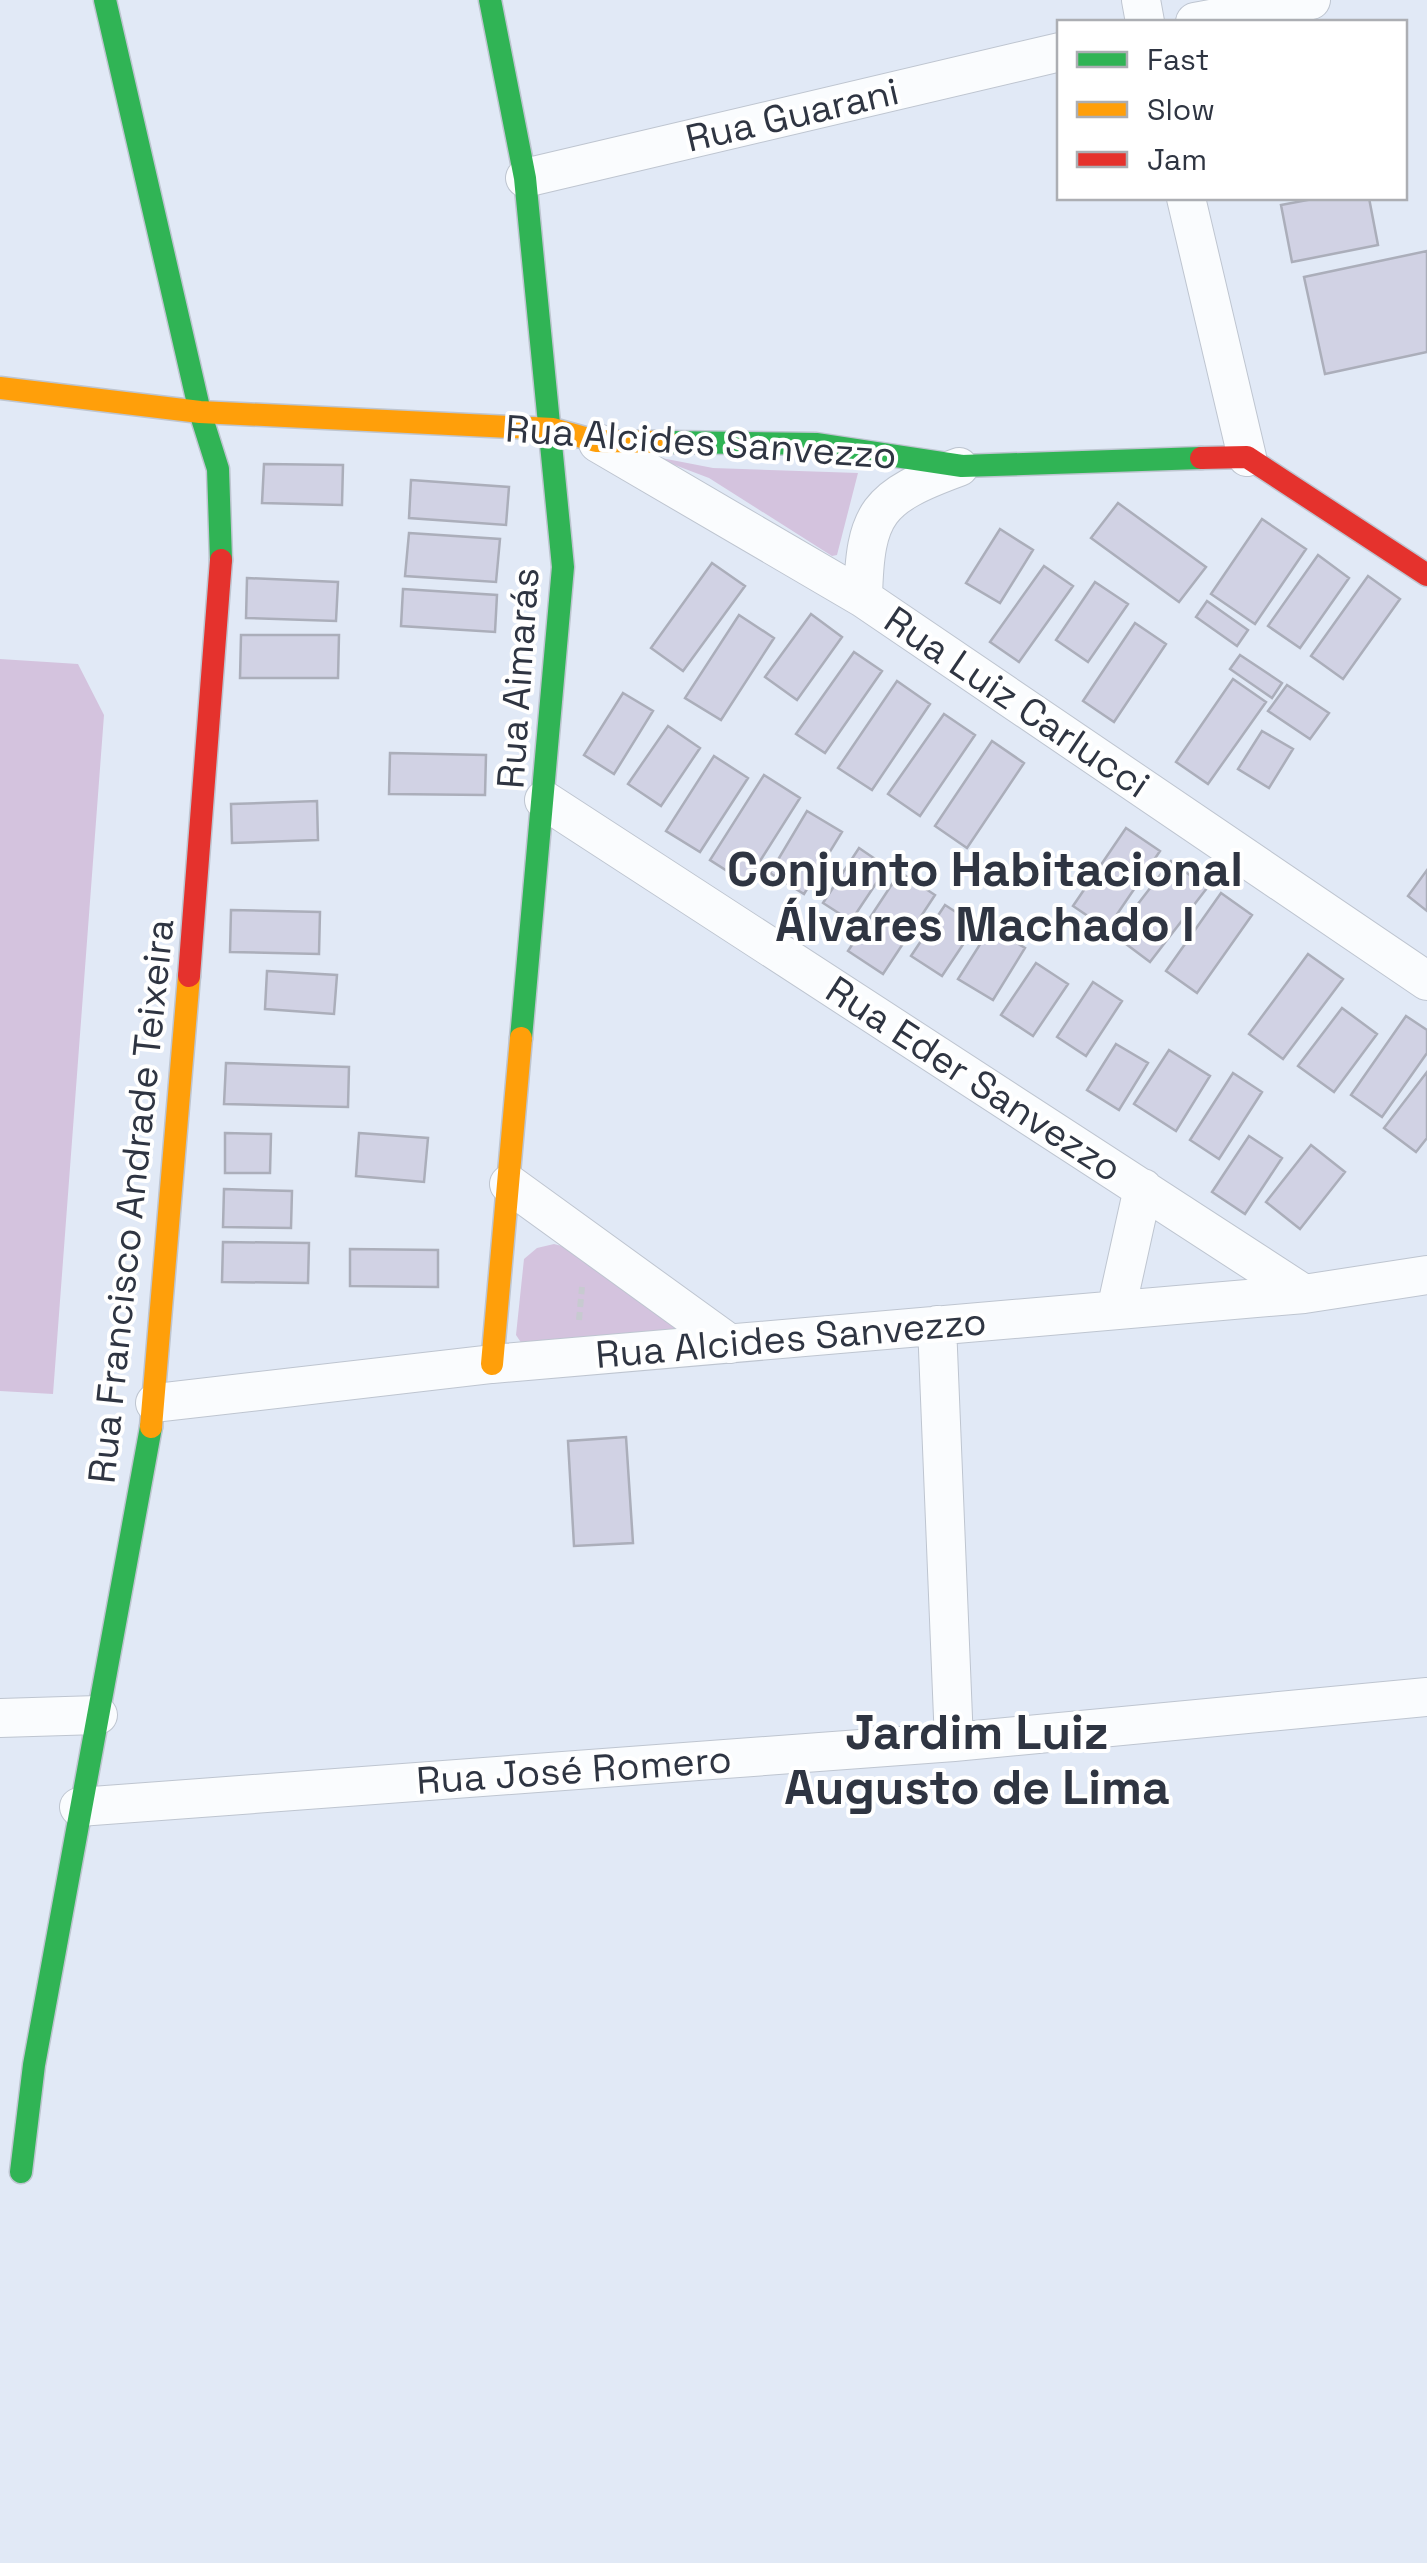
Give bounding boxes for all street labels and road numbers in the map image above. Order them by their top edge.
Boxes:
street label: Rua Guarani [681,67,903,163]
street label: Rua Alcides Sanvezzo [504,404,898,480]
street label: Rua Aimarás [486,566,550,790]
street label: Rua Luiz Carlucci [875,596,1159,808]
street label: Rua Francisco Andrade Teixeira [77,916,185,1486]
street label: Rua Eder Sanvezzo [817,965,1131,1193]
street label: Rua Alcides Sanvezzo [594,1297,988,1379]
street label: Rua José Romero [415,1735,733,1805]

